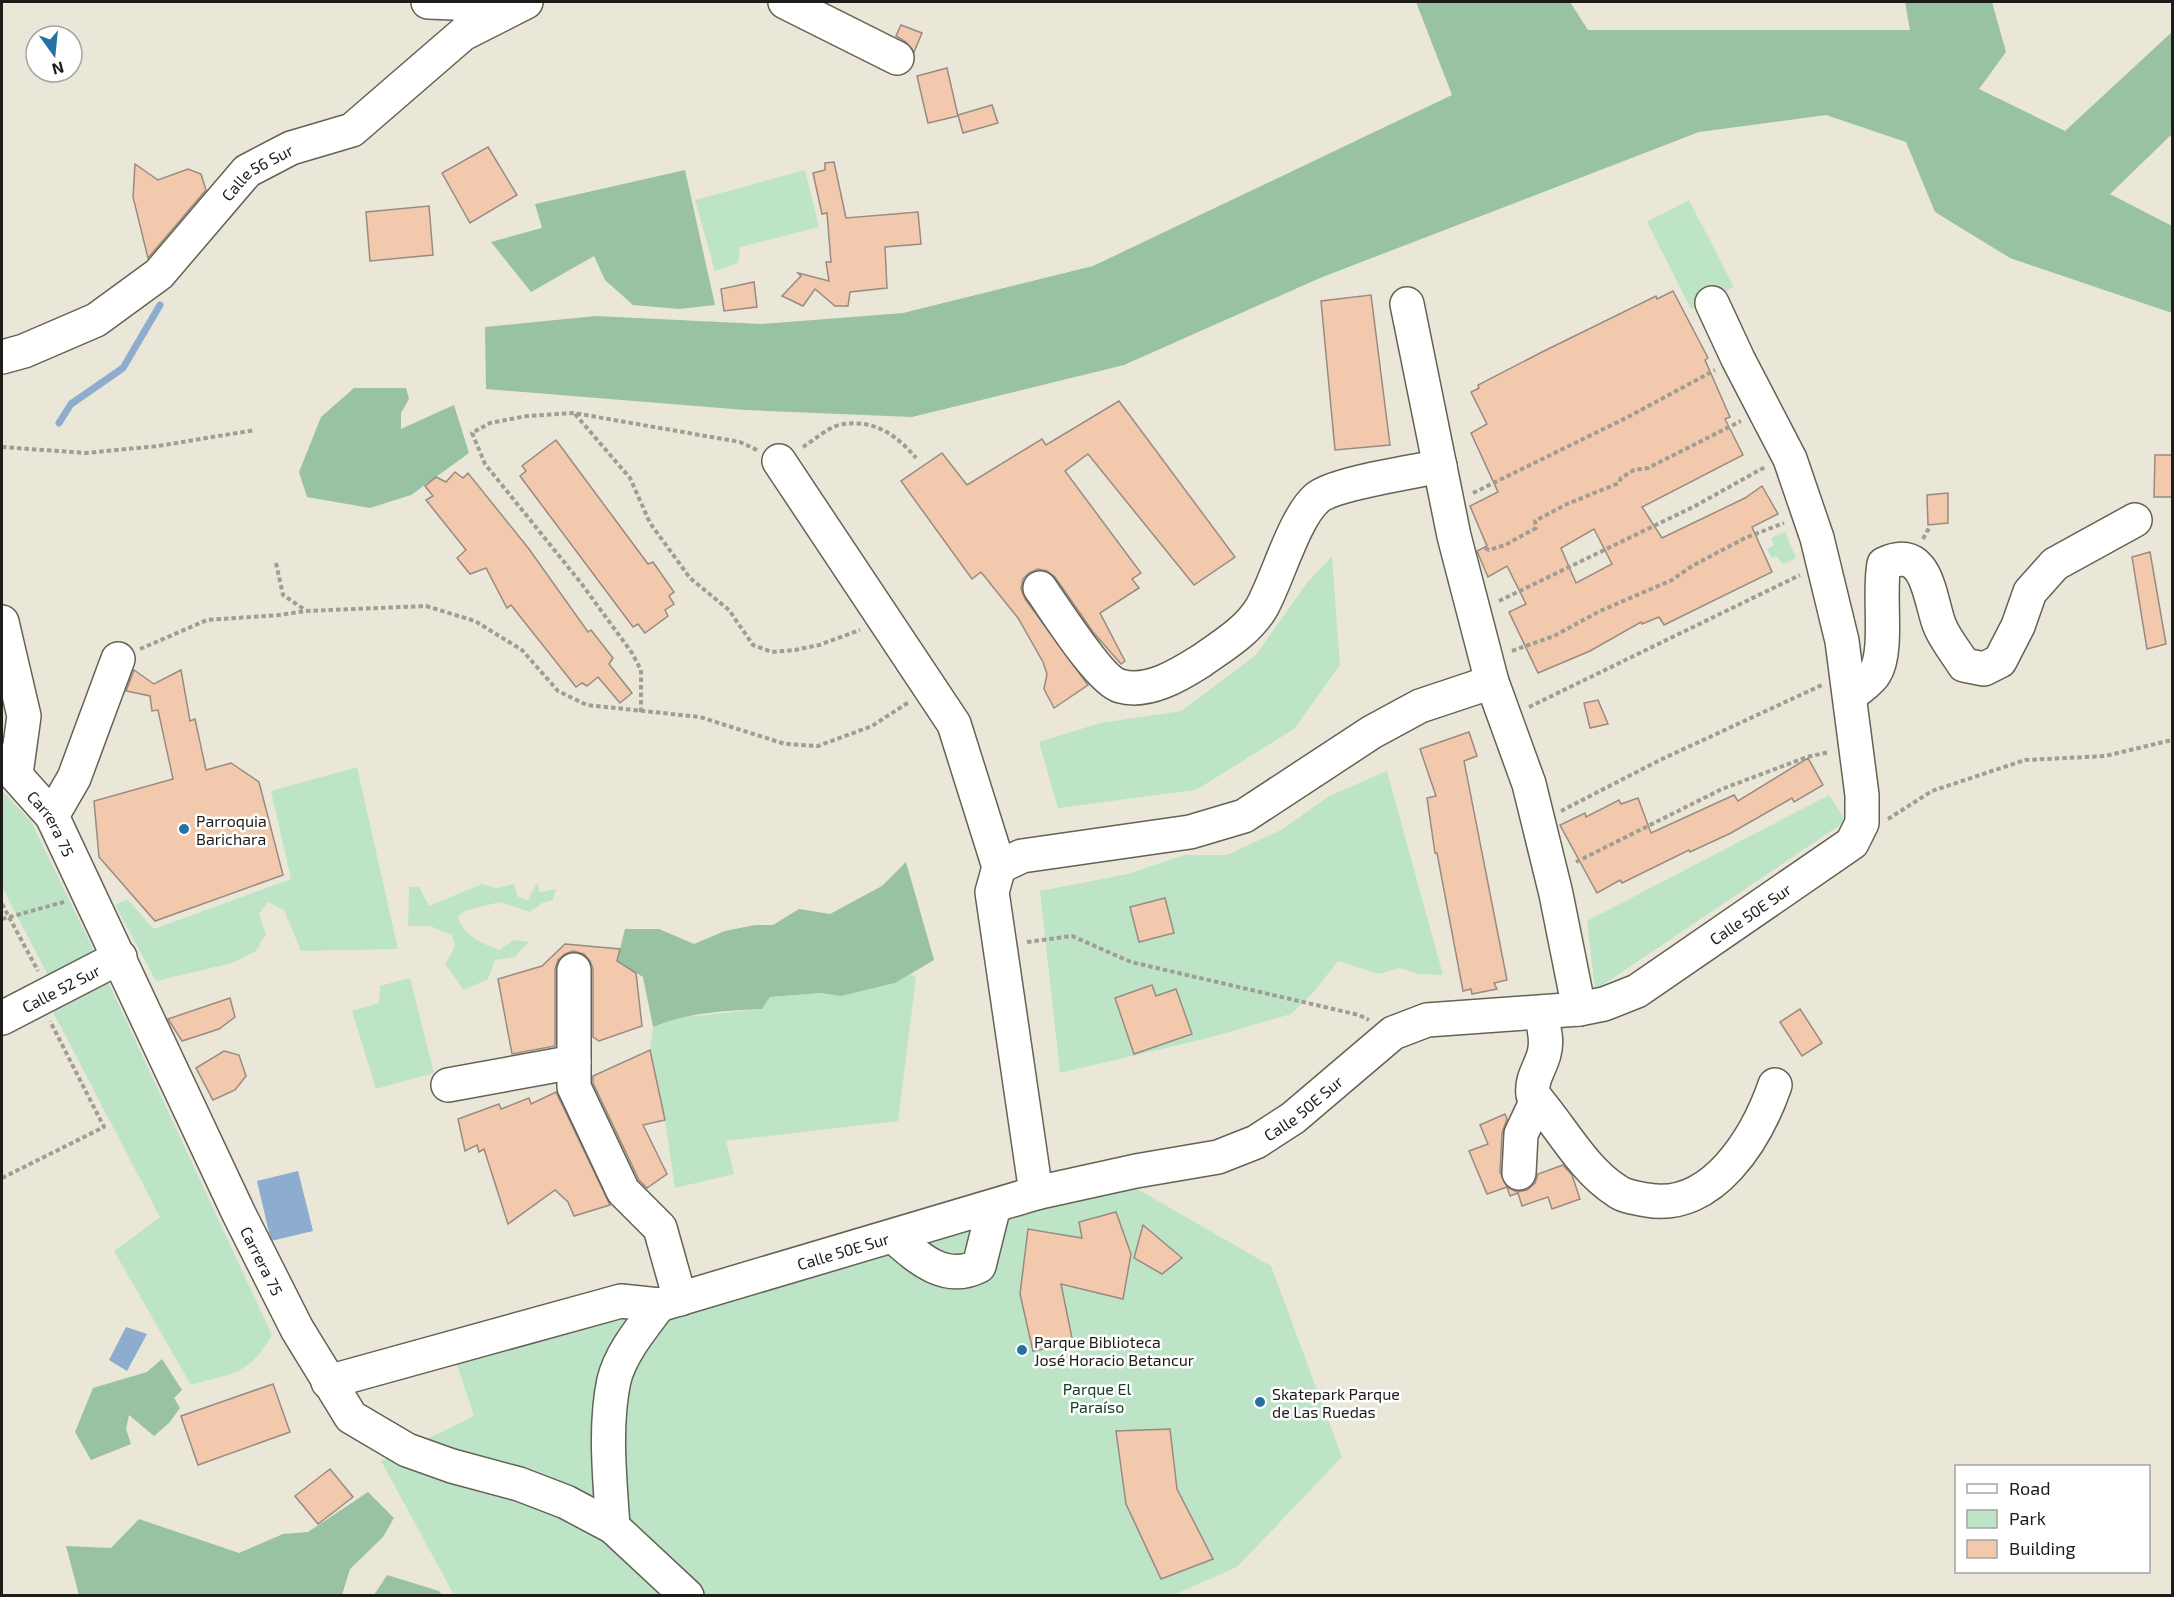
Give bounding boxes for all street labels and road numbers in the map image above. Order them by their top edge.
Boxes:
street label: Calle 56 Sur [217,139,296,204]
street label: Carrera 75 [24,786,79,859]
street label: Calle 50E Sur [1705,878,1795,948]
street label: Calle 52 Sur [18,959,103,1016]
street label: Calle 50E Sur [1260,1071,1346,1144]
street label: Carrera 75 [237,1223,288,1298]
street label: Calle 50E Sur [795,1228,892,1273]

